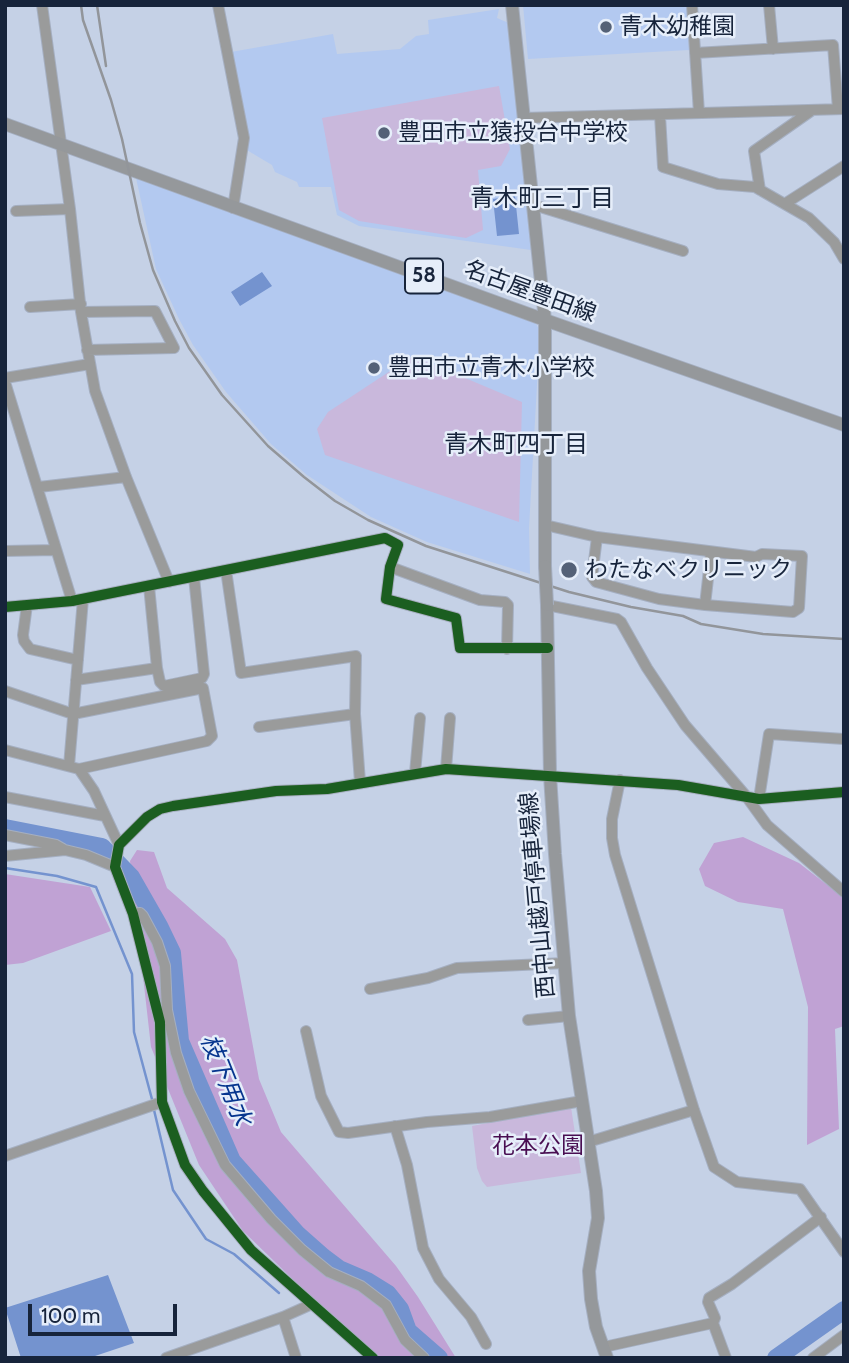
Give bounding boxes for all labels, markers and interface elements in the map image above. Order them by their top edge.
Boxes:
place label: 青木幼稚園 [620,13,735,41]
marker: 青木幼稚園 [598,19,614,35]
place label: 豊田市立猿投台中学校 [398,119,628,147]
marker: 豊田市立猿投台中学校 [376,125,392,141]
district label: 青木町三丁目 [470,185,614,213]
street label: 名古屋豊田線 [460,255,600,329]
road number: 58 [405,258,443,294]
place label: 豊田市立青木小学校 [388,354,595,382]
marker: 豊田市立青木小学校 [366,360,382,376]
district label: 青木町四丁目 [444,431,588,459]
place label: わたなべクリニック [585,556,792,584]
marker: わたなべクリニック [559,560,579,580]
street label: 西中山越戸停車場線 [515,791,561,999]
water label: 枝下用水 [194,1030,256,1130]
park label: 花本公園 [492,1132,584,1160]
scale bar [32,1290,180,1334]
text: 100 m [41,1303,100,1328]

